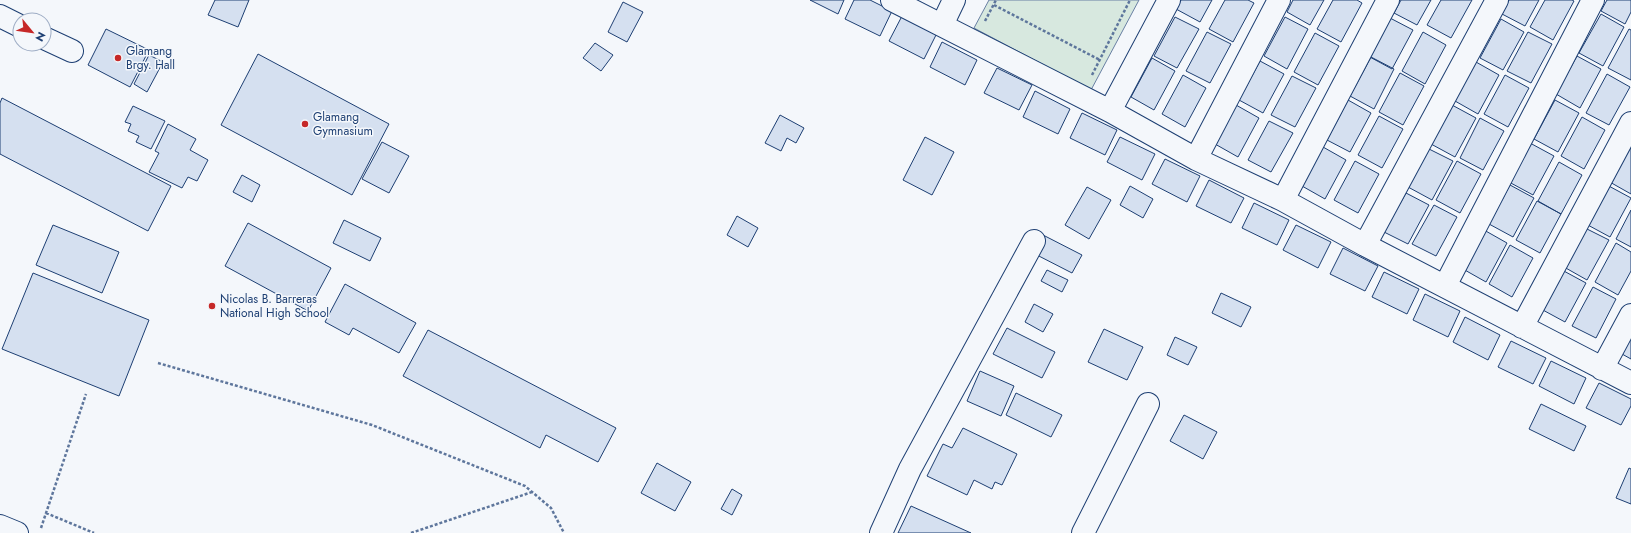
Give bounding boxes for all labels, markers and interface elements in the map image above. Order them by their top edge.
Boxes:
north arrow [12,12,52,52]
text: N [32,29,50,45]
place label: Glamang Brgy. Hall [126,42,175,74]
marker: Glamang Brgy. Hall [113,53,123,63]
place label: Glamang Gymnasium [313,108,373,140]
marker: Glamang Gymnasium [300,119,310,129]
place label: Nicolas B. Barreras National High School [220,290,329,322]
marker: Nicolas B. Barreras National High School [207,301,217,311]

